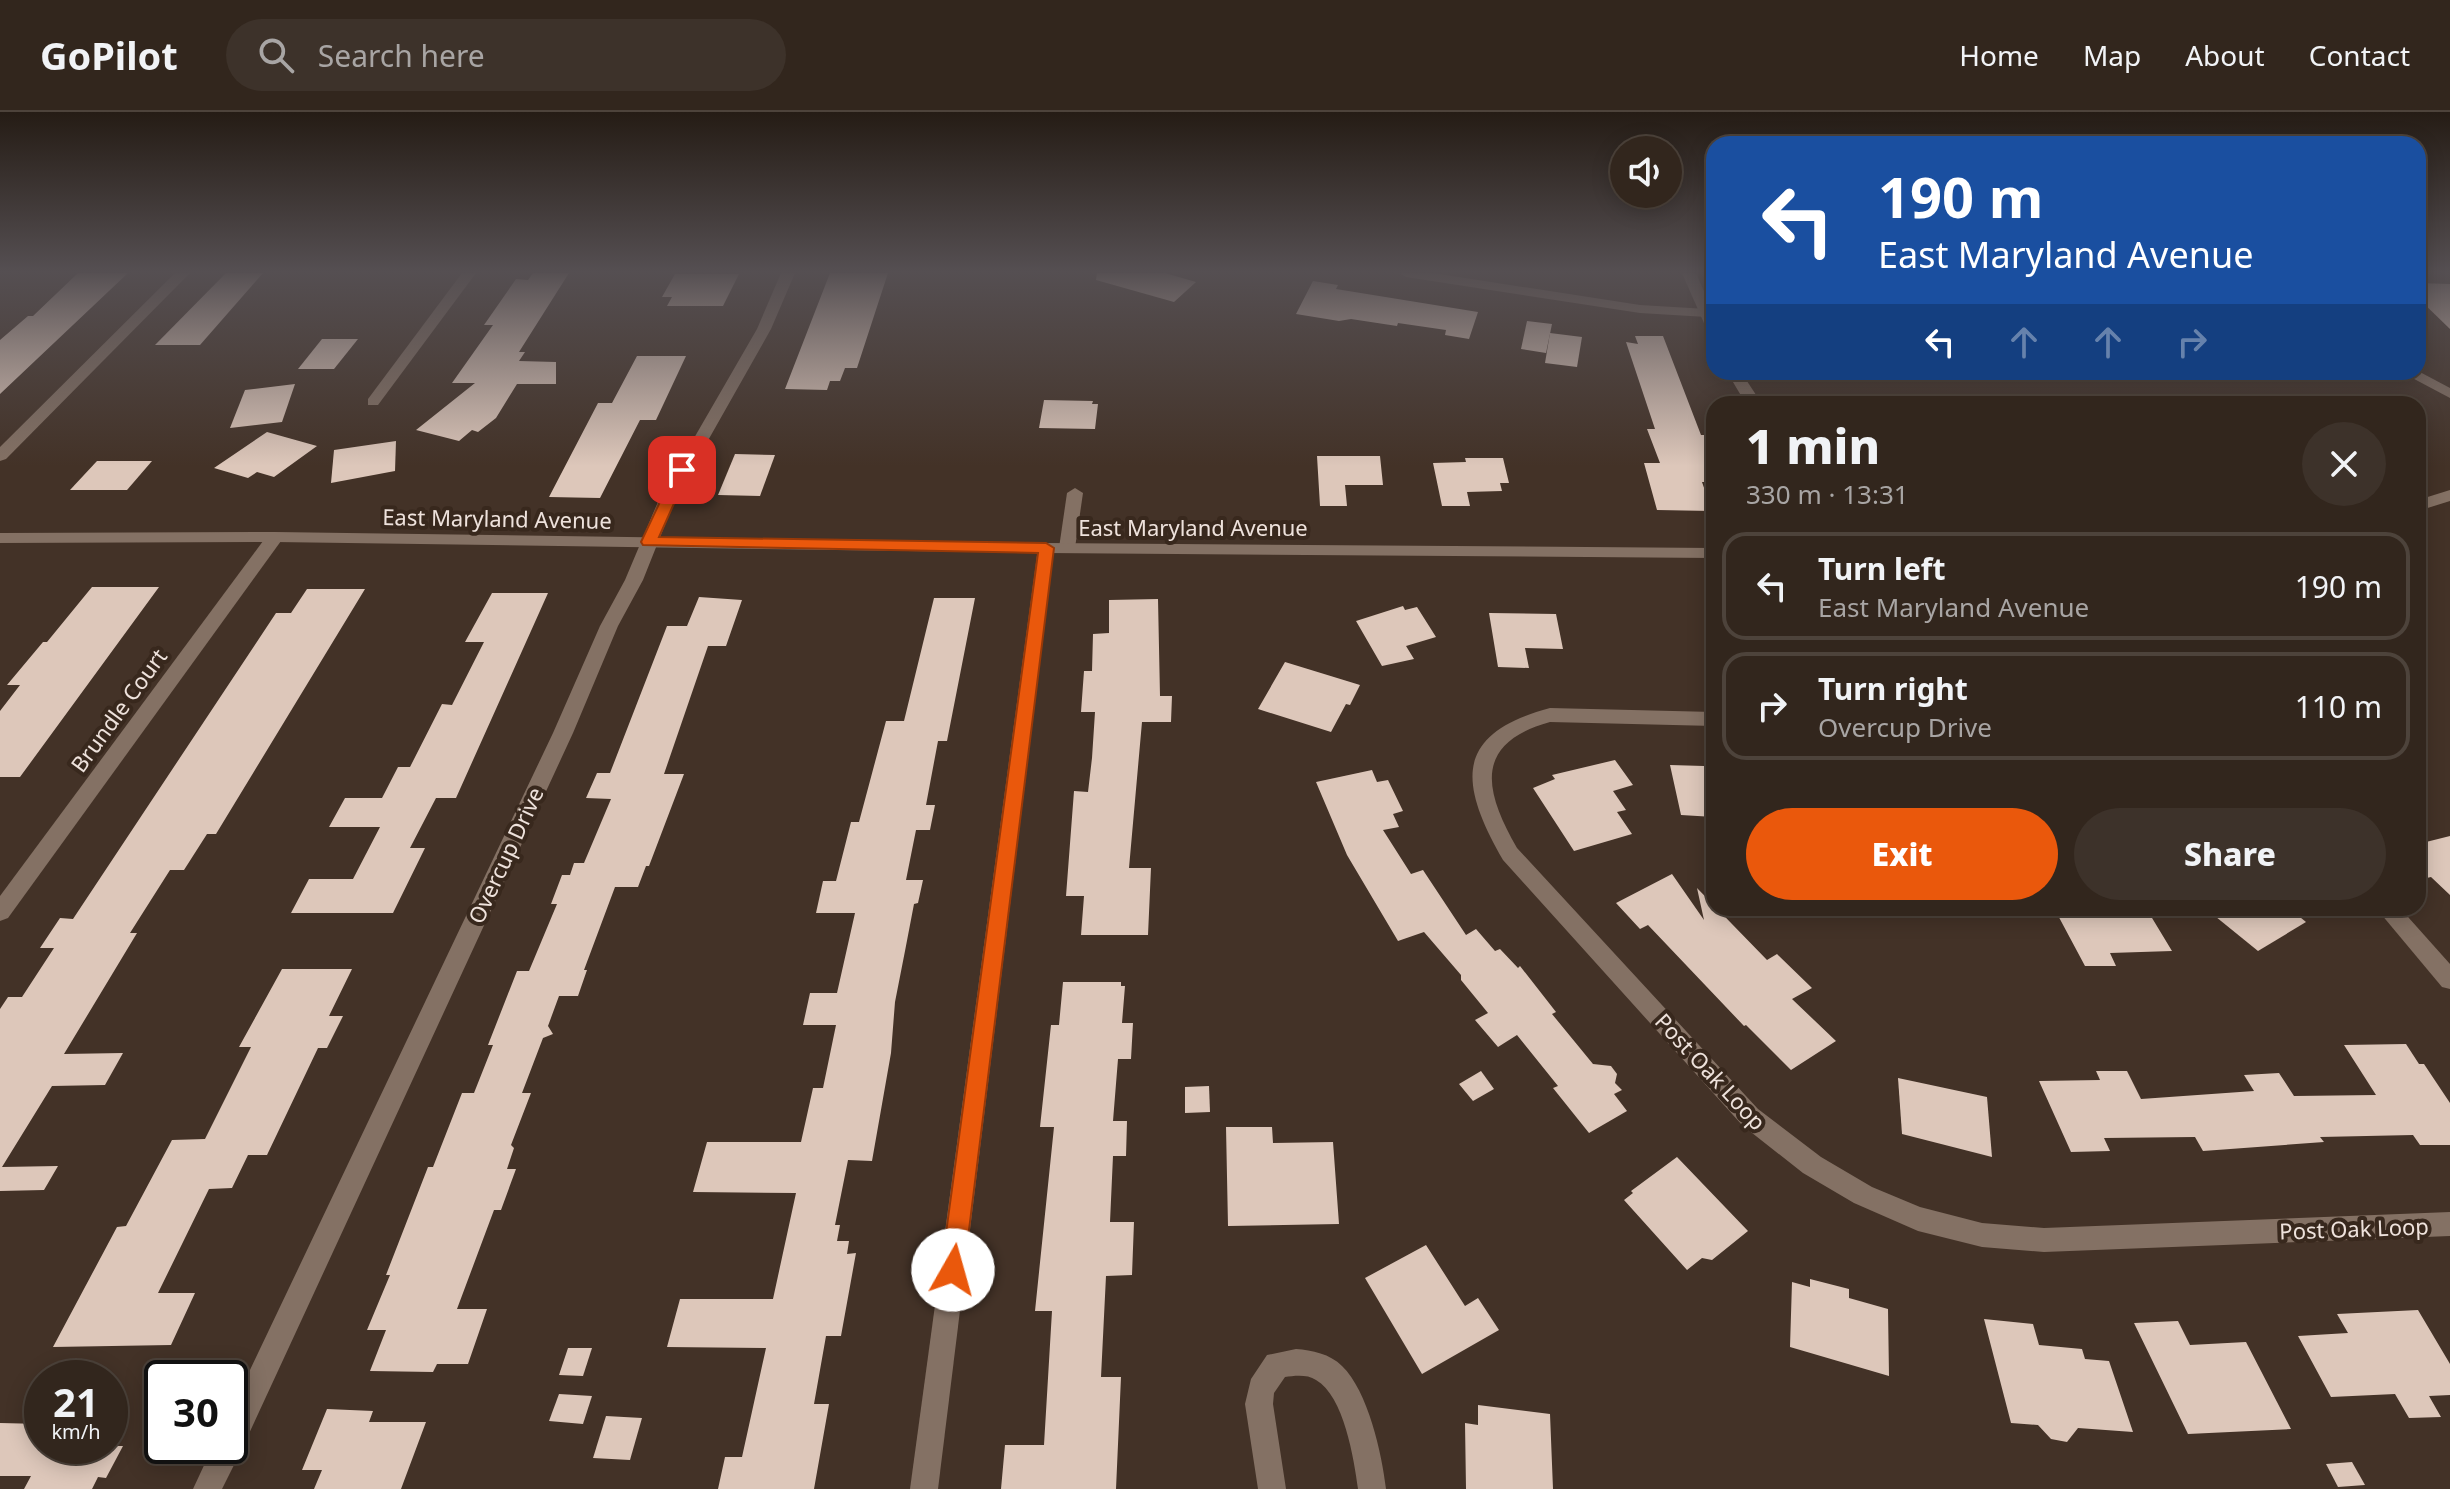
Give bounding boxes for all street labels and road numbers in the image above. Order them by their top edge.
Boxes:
street label: East Maryland Avenue [382,501,612,535]
street label: East Maryland Avenue [1078,512,1308,542]
street label: Brundle Court [63,642,173,778]
street label: Overcup Drive [460,782,550,928]
street label: Post Oak Loop [1649,1006,1773,1136]
street label: Post Oak Loop [2279,1210,2429,1246]

